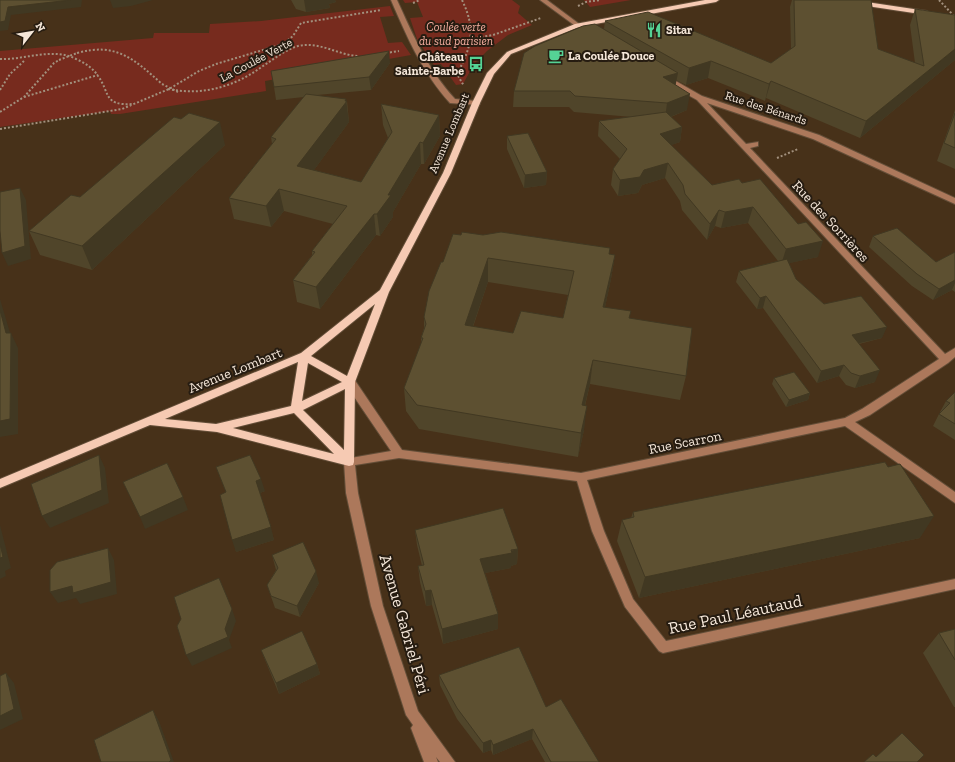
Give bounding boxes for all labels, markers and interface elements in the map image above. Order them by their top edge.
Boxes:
north arrow [12,12,52,52]
text: N [32,20,48,35]
park label: Coulée verte du sud parisien [419,20,493,48]
restaurant icon: Sitar [645,21,663,39]
place label: Sitar [666,23,693,37]
street label: La Coulée Verte [217,35,295,85]
cafe icon: La Coulée Douce [547,47,565,65]
place label: La Coulée Douce [568,49,655,63]
place label: Château Sainte-Barbe [395,50,464,78]
bus stop icon: Château Sainte-Barbe [467,55,485,73]
street label: Rue des Bénards [723,88,809,128]
street label: Avenue Lombart [426,90,472,175]
street label: Rue des Sorrières [789,177,873,266]
street label: Avenue Lombart [186,344,285,397]
street label: Rue Scarron [647,427,723,458]
street label: Avenue Gabriel Péri [376,552,435,696]
street label: Rue Paul Léautaud [666,590,804,638]

